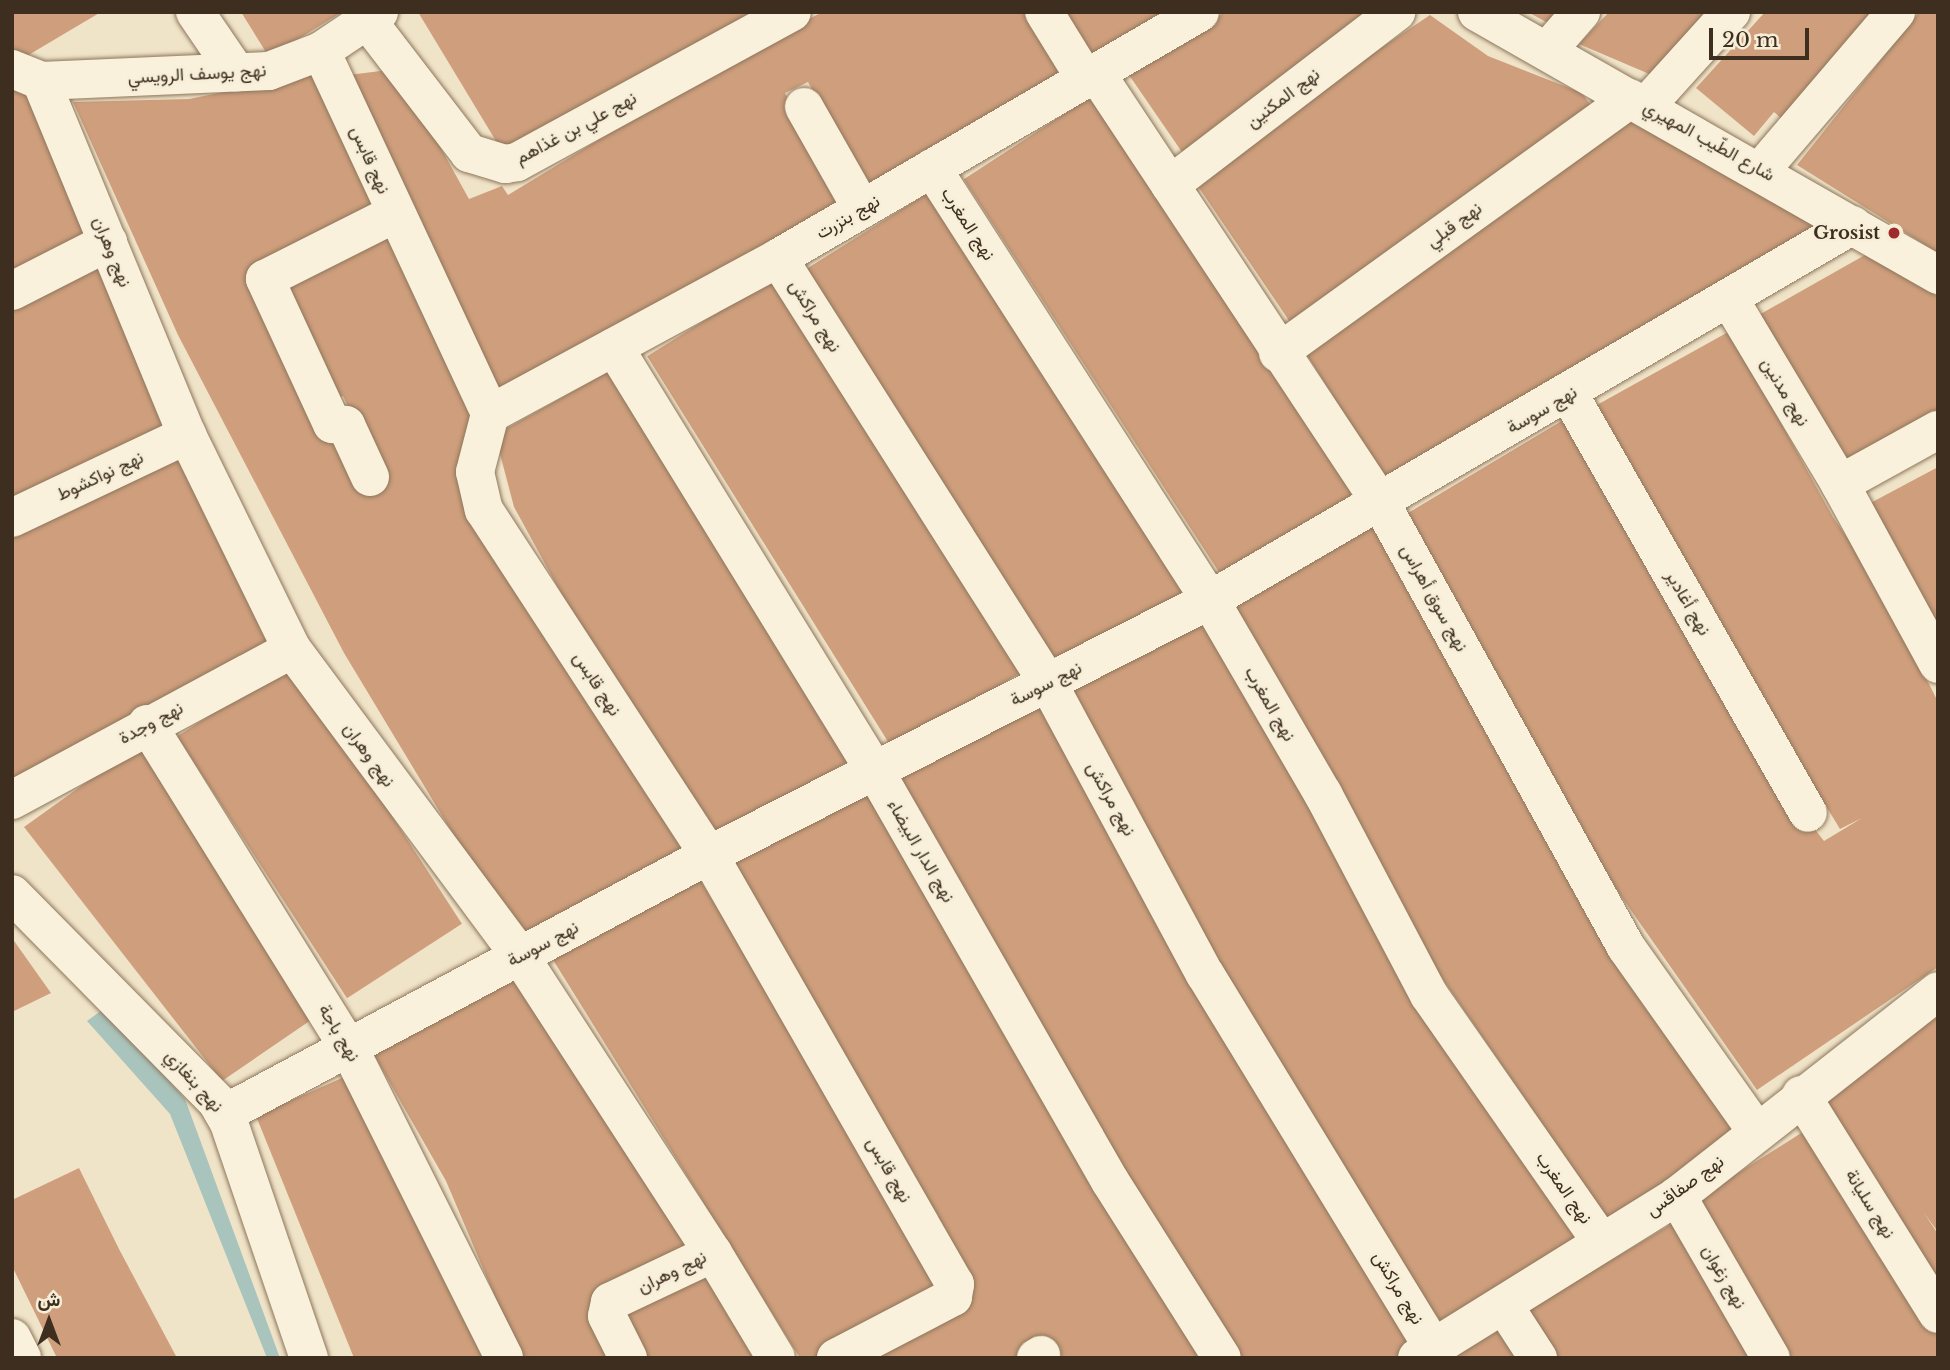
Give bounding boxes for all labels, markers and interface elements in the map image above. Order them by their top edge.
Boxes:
scale bar [1712,14,1812,58]
text: 20 m [1722,27,1779,53]
street label: نهج يوسف الرويسي [127,60,267,88]
street label: نهج المكنين [1242,63,1324,133]
street label: نهج علي بن غذاهم [512,87,640,169]
street label: شارع الطّيب المهيري [1640,96,1778,186]
street label: نهج قابس [345,123,395,197]
street label: نهج المغرب [936,183,1000,265]
street label: نهج بنزرت [812,190,884,244]
street label: نهج قبلي [1422,198,1486,252]
street label: نهج وهران [88,214,136,290]
place label: Grosist [1813,222,1880,244]
marker: Grosist [1886,225,1902,241]
street label: نهج مراكش [784,276,846,356]
street label: نهج مدنين [1756,354,1814,430]
street label: نهج سوسة [1503,381,1581,439]
street label: نهج نواكشوط [53,446,147,506]
street label: نهج سوق أهراس [1396,541,1472,655]
street label: نهج أغادير [1661,567,1715,639]
street label: نهج قابس [568,648,626,720]
street label: نهج سوسة [1007,657,1085,711]
street label: نهج المغرب [1240,663,1300,745]
street label: نهج وجدة [115,697,187,749]
street label: نهج وهران [338,719,400,791]
street label: نهج مراكش [1082,758,1140,840]
street label: نهج الدار البيضاء [883,796,959,906]
street label: نهج سوسة [504,916,582,972]
street label: نهج باجة [314,1000,364,1066]
street label: نهج بنغازي [160,1045,228,1117]
street label: نهج قابس [862,1133,916,1207]
street label: نهج المغرب [1531,1148,1597,1228]
street label: نهج صفاقس [1642,1151,1728,1221]
street label: نهج سليانة [1840,1166,1900,1242]
street label: نهج زغوان [1697,1241,1751,1313]
street label: نهج وهران [634,1246,710,1298]
street label: نهج مراكش [1368,1248,1428,1328]
north arrow [14,1286,84,1356]
text: ش [38,1288,60,1311]

